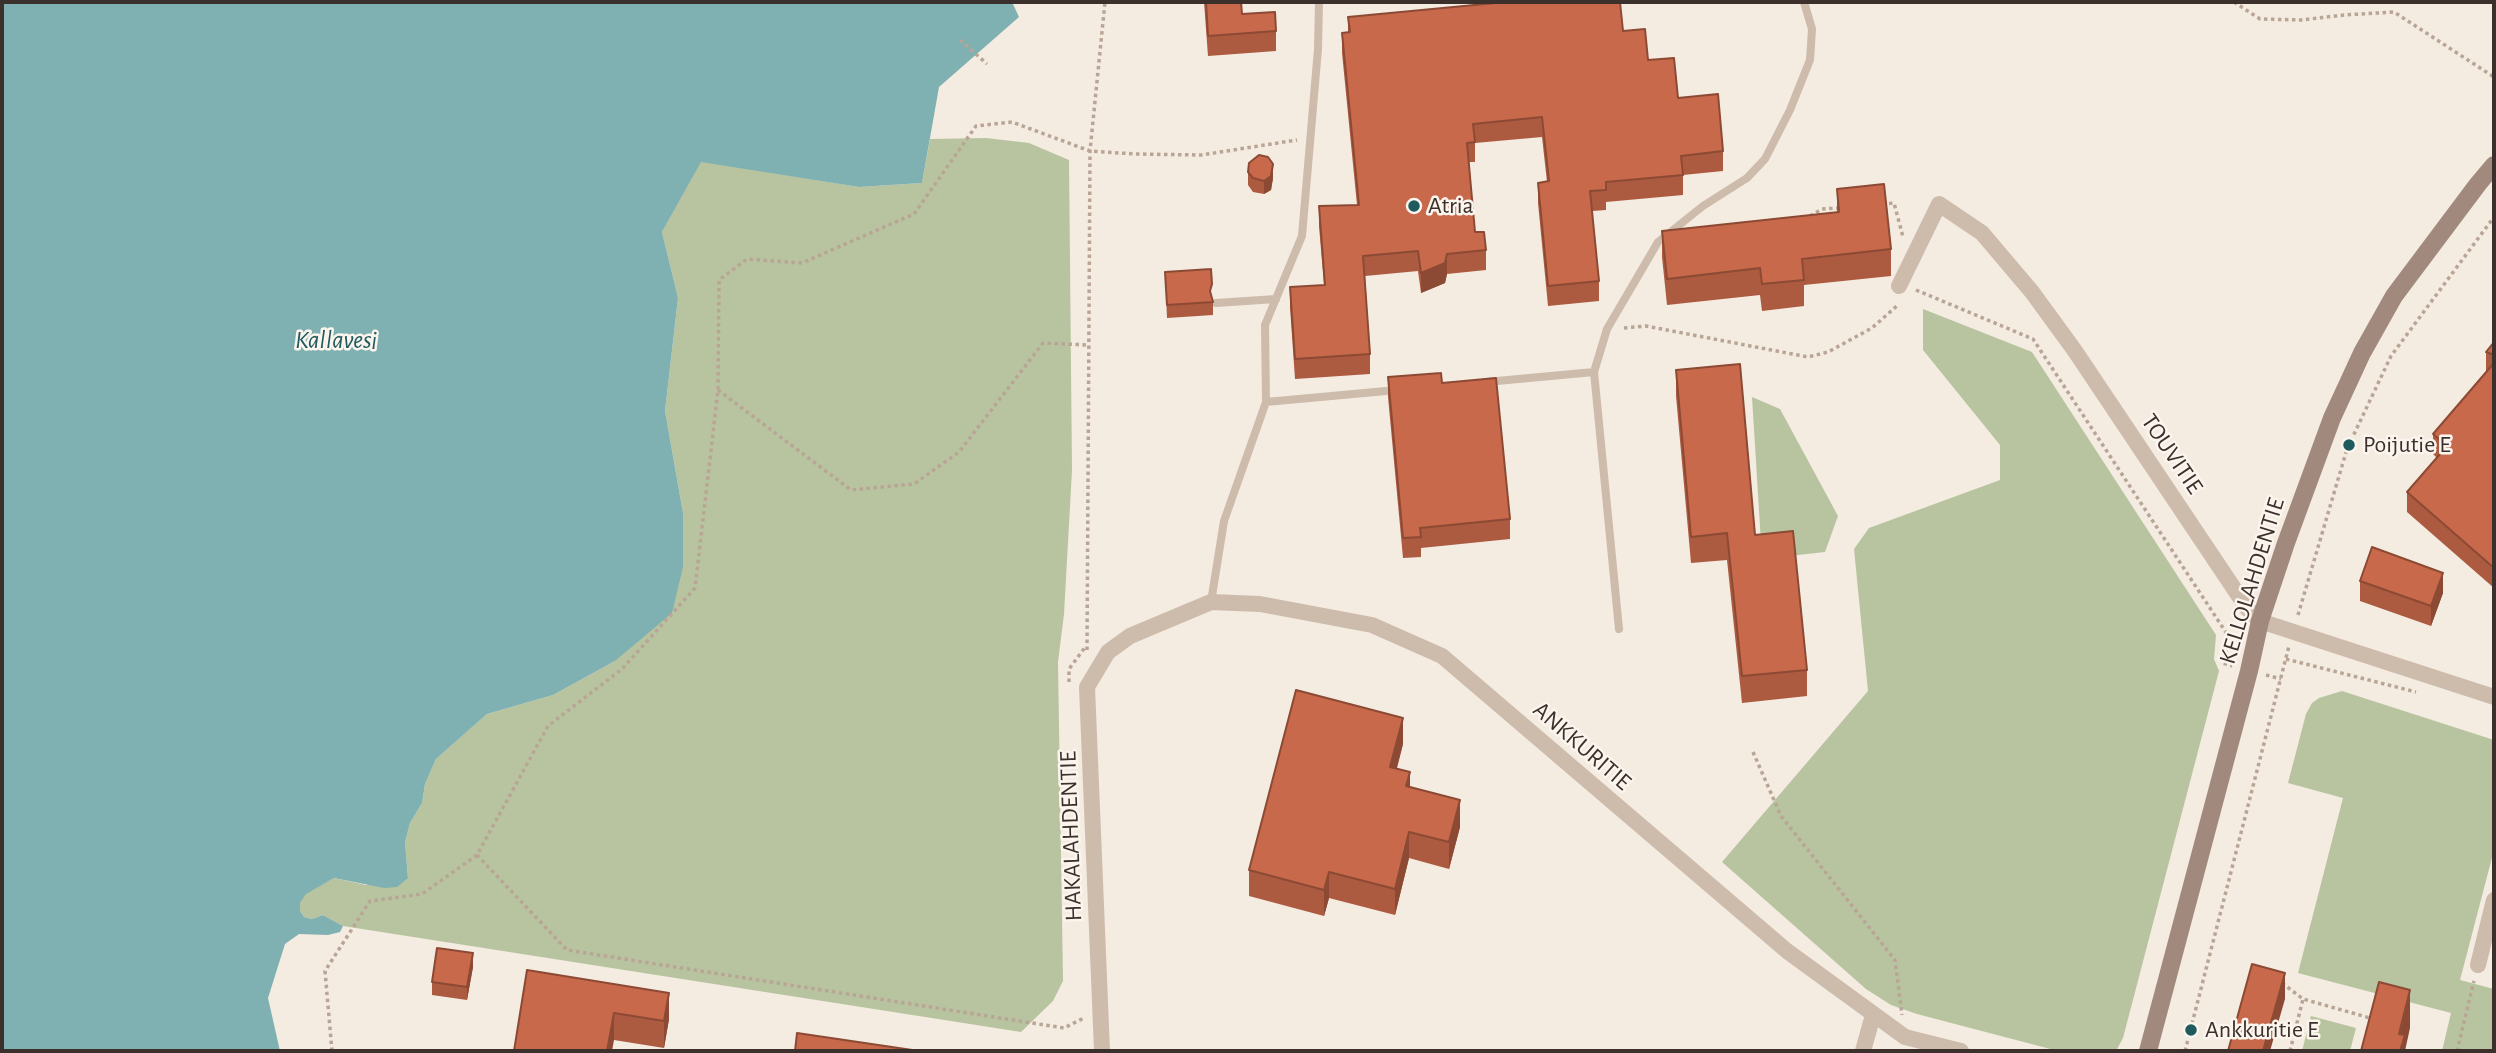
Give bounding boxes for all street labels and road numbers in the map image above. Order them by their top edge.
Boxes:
street label: TOUVITIE [2135,408,2209,500]
street label: KELLOLAHDENTIE [2213,494,2291,668]
street label: ANKKURITIE [1527,696,1637,796]
street label: HAKALAHDENTIE [1054,750,1088,922]

